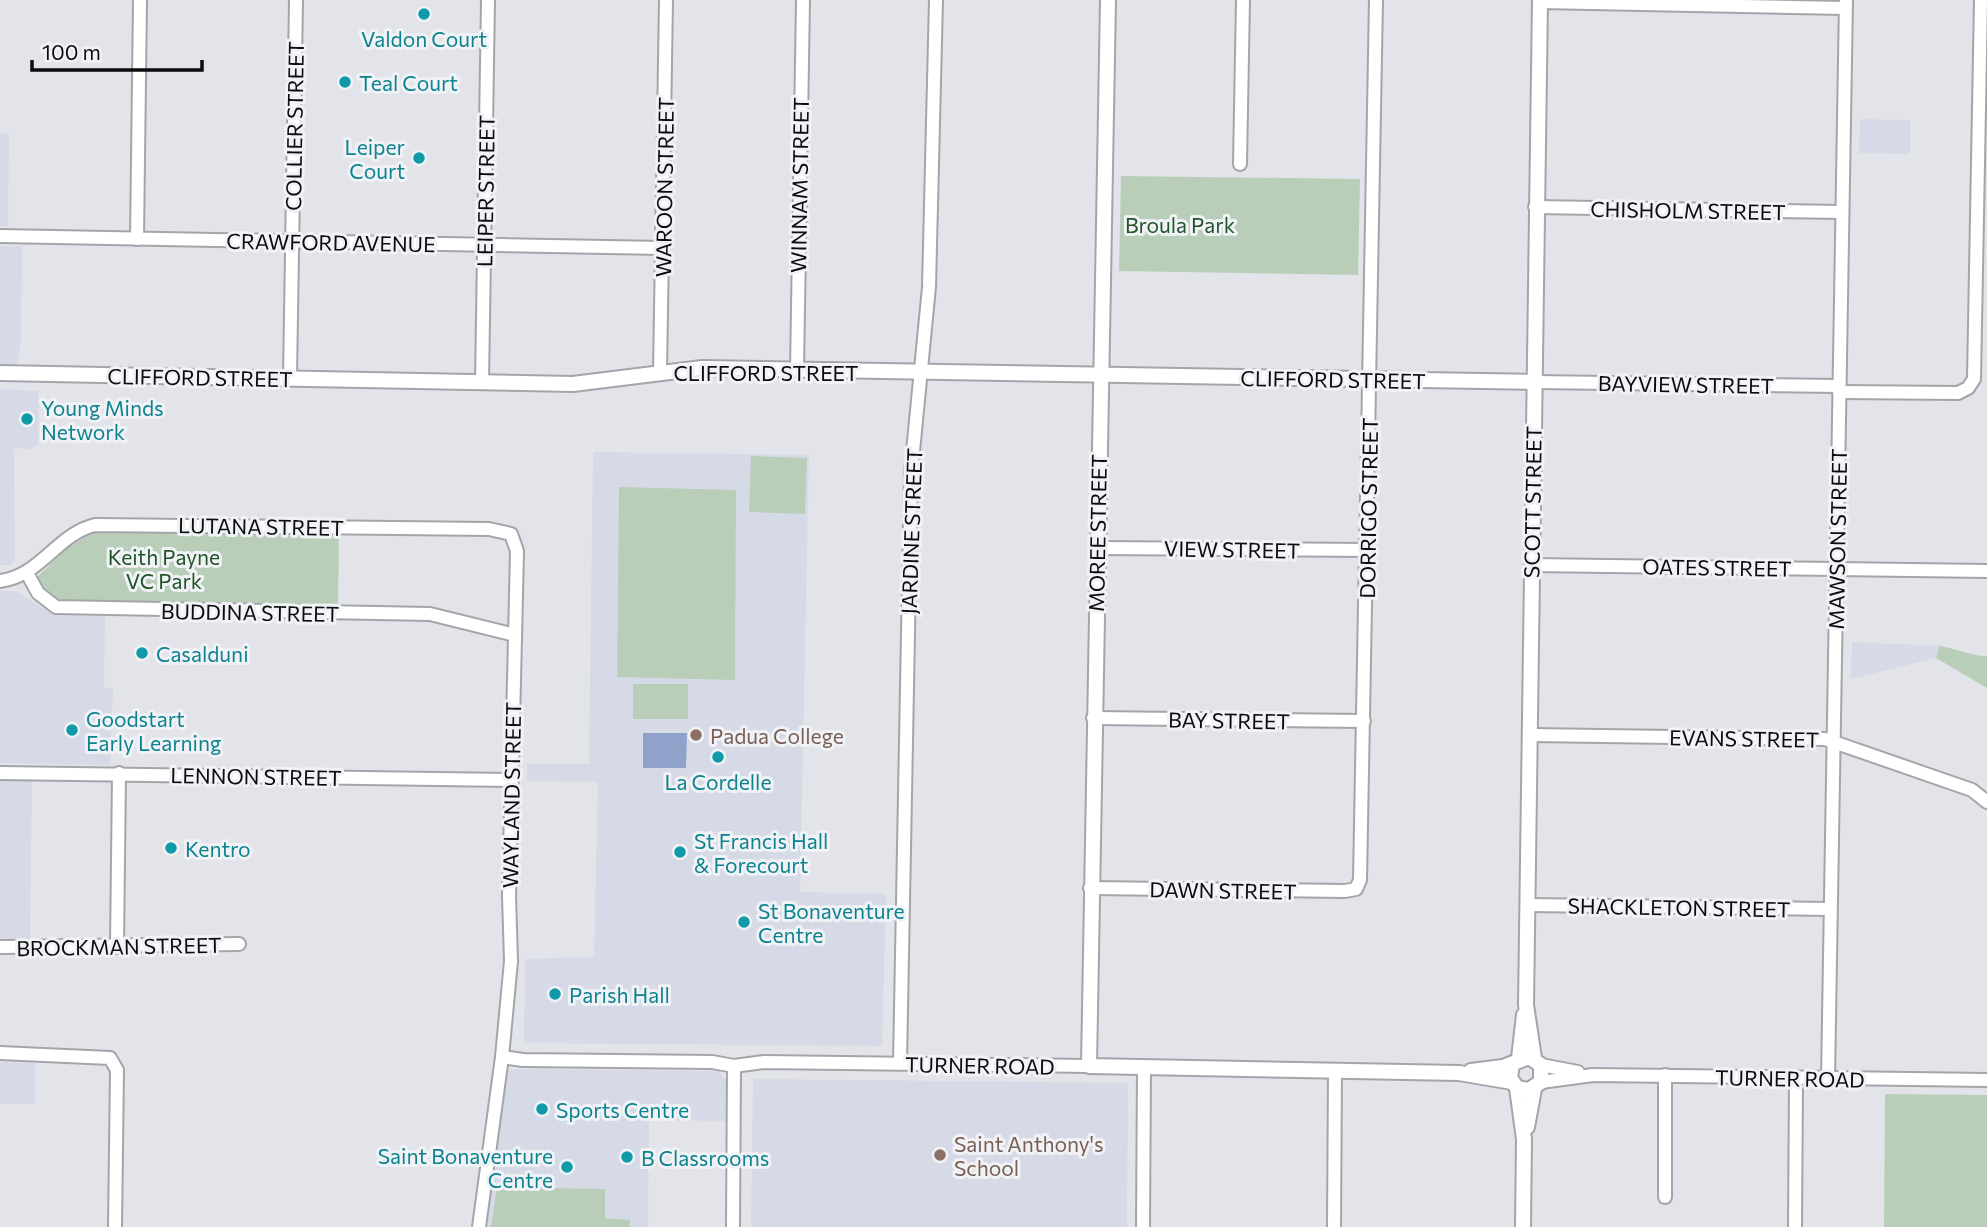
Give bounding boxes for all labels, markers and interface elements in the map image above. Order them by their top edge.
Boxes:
marker: Valdon Court [416,6,432,22]
place label: Valdon Court [361,26,487,51]
scale bar [32,28,201,72]
text: 100 m [42,39,101,64]
street label: COLLIER STREET [280,41,308,211]
place label: Teal Court [359,70,458,95]
marker: Teal Court [337,74,353,90]
street label: WAROON STREET [650,97,678,277]
street label: WINNAM STREET [785,97,813,273]
street label: LEIPER STREET [471,115,499,267]
place label: Leiper Court [345,134,405,183]
marker: Leiper Court [411,150,427,166]
street label: CHISHOLM STREET [1590,196,1786,224]
park label: Broula Park [1125,212,1235,237]
street label: CRAWFORD AVENUE [226,228,436,256]
street label: CLIFFORD STREET [673,360,859,385]
street label: CLIFFORD STREET [107,363,293,391]
street label: CLIFFORD STREET [1240,365,1426,393]
street label: BAYVIEW STREET [1598,370,1774,398]
place label: Young Minds Network [41,395,164,444]
marker: Young Minds Network [19,411,35,427]
street label: DORRIGO STREET [1354,417,1382,599]
street label: SCOTT STREET [1518,426,1546,578]
street label: JARDINE STREET [896,447,926,615]
street label: MAWSON STREET [1823,448,1851,630]
street label: MOREE STREET [1083,454,1111,612]
street label: LUTANA STREET [178,512,344,540]
street label: VIEW STREET [1164,535,1300,563]
park label: Keith Payne VC Park [108,544,220,593]
street label: OATES STREET [1642,553,1792,581]
street label: BUDDINA STREET [161,598,339,626]
place label: Casalduni [156,641,249,666]
marker: Casalduni [134,645,150,661]
street label: WAYLAND STREET [497,702,525,888]
place label: Goodstart Early Learning [86,706,221,755]
street label: BAY STREET [1168,706,1290,734]
marker: Goodstart Early Learning [64,722,80,738]
place label: Padua College [710,723,844,748]
street label: EVANS STREET [1669,724,1819,752]
marker: Padua College [688,727,704,743]
marker: La Cordelle [710,749,726,765]
street label: LENNON STREET [170,762,342,790]
place label: La Cordelle [665,769,771,794]
place label: St Francis Hall & Forecourt [694,828,828,877]
place label: Kentro [185,836,251,861]
marker: Kentro [163,840,179,856]
marker: St Francis Hall & Forecourt [672,844,688,860]
street label: DAWN STREET [1149,876,1297,904]
street label: SHACKLETON STREET [1567,893,1791,921]
place label: St Bonaventure Centre [758,898,905,947]
marker: St Bonaventure Centre [736,914,752,930]
street label: BROCKMAN STREET [16,932,222,960]
place label: Parish Hall [569,982,670,1007]
marker: Parish Hall [547,986,563,1002]
street label: TURNER ROAD [905,1051,1055,1079]
street label: TURNER ROAD [1715,1064,1865,1092]
place label: Sports Centre [556,1097,689,1122]
marker: Sports Centre [534,1101,550,1117]
place label: Saint Anthony's School [954,1131,1104,1180]
place label: Saint Bonaventure Centre [378,1143,553,1192]
place label: B Classrooms [641,1145,769,1170]
marker: Saint Anthony's School [932,1147,948,1163]
marker: B Classrooms [619,1149,635,1165]
marker: Saint Bonaventure Centre [559,1159,575,1175]

